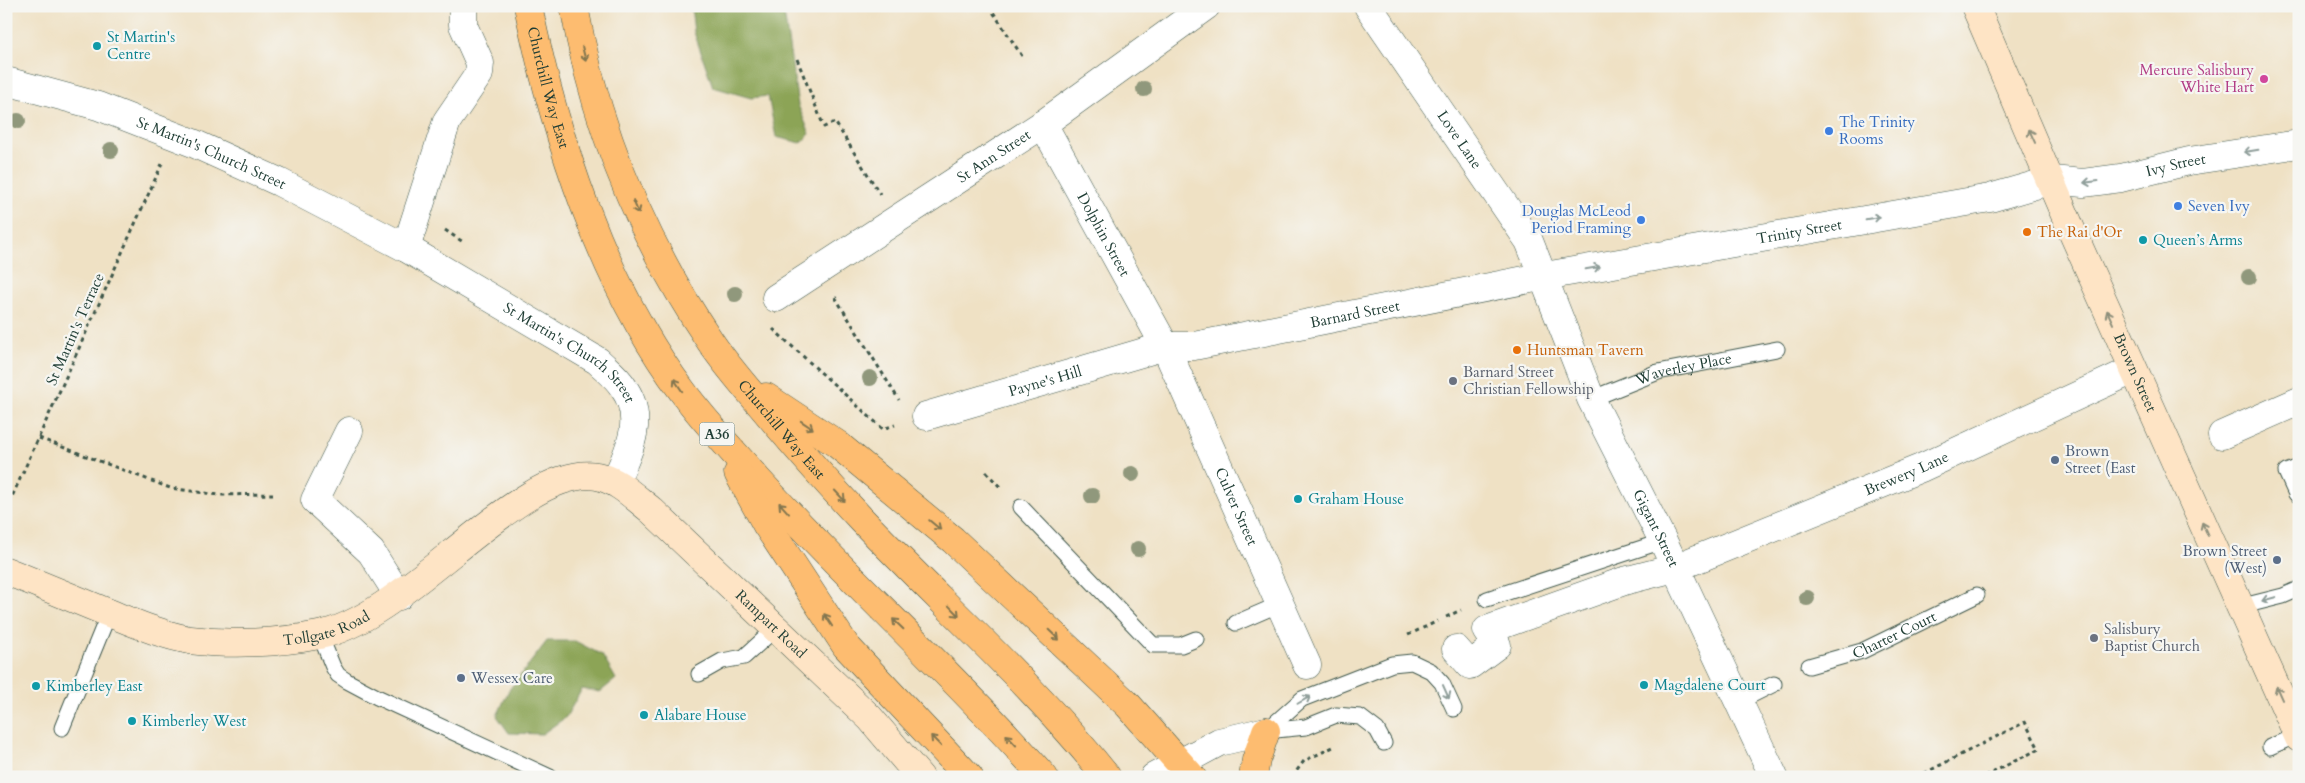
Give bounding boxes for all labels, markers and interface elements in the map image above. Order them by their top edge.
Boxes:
street label: Churchill Way East [523,25,574,151]
place label: St Martin's Centre [107,27,175,64]
marker: St Martin's Centre [91,40,103,52]
one-way arrow [580,45,589,61]
place label: Mercure Salisbury White Hart [2139,60,2254,97]
marker: Mercure Salisbury White Hart [2258,73,2270,85]
street label: Love Lane [1433,107,1487,173]
street label: St Martin's Church Street [134,112,290,194]
place label: The Trinity Rooms [1839,112,1915,149]
street label: St Ann Street [953,125,1035,187]
marker: The Trinity Rooms [1823,125,1835,137]
one-way arrow [2027,129,2036,144]
one-way arrow [2243,147,2259,157]
street label: Ivy Street [2144,149,2207,181]
one-way arrow [2084,177,2100,187]
street label: Dolphin Street [1072,189,1135,280]
place label: Seven Ivy [2188,196,2250,216]
one-way arrow [631,199,641,214]
marker: Seven Ivy [2172,200,2184,212]
place label: Douglas McLeod Period Framing [1522,201,1632,238]
one-way arrow [1865,213,1881,223]
marker: Douglas McLeod Period Framing [1635,214,1647,226]
street label: Trinity Street [1755,214,1844,249]
place label: The Rai d'Or [2037,222,2123,242]
marker: The Rai d'Or [2021,226,2033,238]
place label: Queen’s Arms [2153,230,2243,250]
marker: Queen’s Arms [2137,234,2149,246]
one-way arrow [1584,262,1600,272]
street label: St Martin's Terrace [41,269,109,388]
street label: Barnard Street [1308,295,1402,333]
street label: St Martin's Church Street [500,298,640,406]
one-way arrow [2105,310,2115,325]
street label: Brown Street [2109,330,2162,415]
place label: Huntsman Tavern [1527,340,1644,360]
marker: Huntsman Tavern [1511,344,1523,356]
street label: Waverley Place [1632,348,1734,390]
street label: Payne's Hill [1006,361,1084,401]
place label: Barnard Street Christian Fellowship [1463,362,1594,399]
street label: Churchill Way East [733,375,830,484]
marker: Barnard Street Christian Fellowship [1447,375,1459,387]
one-way arrow [673,378,683,392]
one-way arrow [800,419,814,430]
road number: A36 [700,422,734,446]
place label: Brown Street (East [2065,441,2136,478]
street label: Brewery Lane [1861,447,1952,500]
marker: Brown Street (East [2049,454,2061,466]
street label: Culver Street [1210,464,1263,549]
street label: Gigant Street [1628,486,1684,570]
one-way arrow [834,489,846,502]
place label: Graham House [1308,489,1404,509]
marker: Graham House [1292,493,1304,505]
one-way arrow [778,502,790,515]
one-way arrow [928,519,941,530]
one-way arrow [2199,522,2209,537]
place label: Brown Street (West) [2183,541,2267,578]
marker: Brown Street (West) [2271,554,2283,566]
street label: Rampart Road [731,585,811,663]
one-way arrow [2262,595,2278,604]
one-way arrow [948,605,960,617]
street label: Tollgate Road [282,606,373,650]
street label: Charter Court [1850,606,1940,663]
one-way arrow [823,613,833,627]
one-way arrow [891,618,904,630]
place label: Salisbury Baptist Church [2104,619,2201,656]
one-way arrow [1048,629,1060,641]
marker: Salisbury Baptist Church [2088,632,2100,644]
place label: Wessex Care [470,668,553,688]
marker: Wessex Care [455,672,467,684]
place label: Magdalene Court [1654,675,1766,695]
place label: Kimberley East [46,676,143,696]
marker: Magdalene Court [1638,679,1650,691]
marker: Kimberley East [30,680,42,692]
one-way arrow [1441,684,1451,699]
one-way arrow [2273,686,2283,701]
one-way arrow [1296,695,1311,705]
place label: Alabare House [654,705,747,725]
marker: Alabare House [638,709,650,721]
place label: Kimberley West [142,711,246,731]
marker: Kimberley West [126,715,138,727]
one-way arrow [1005,734,1017,747]
one-way arrow [930,735,942,747]

